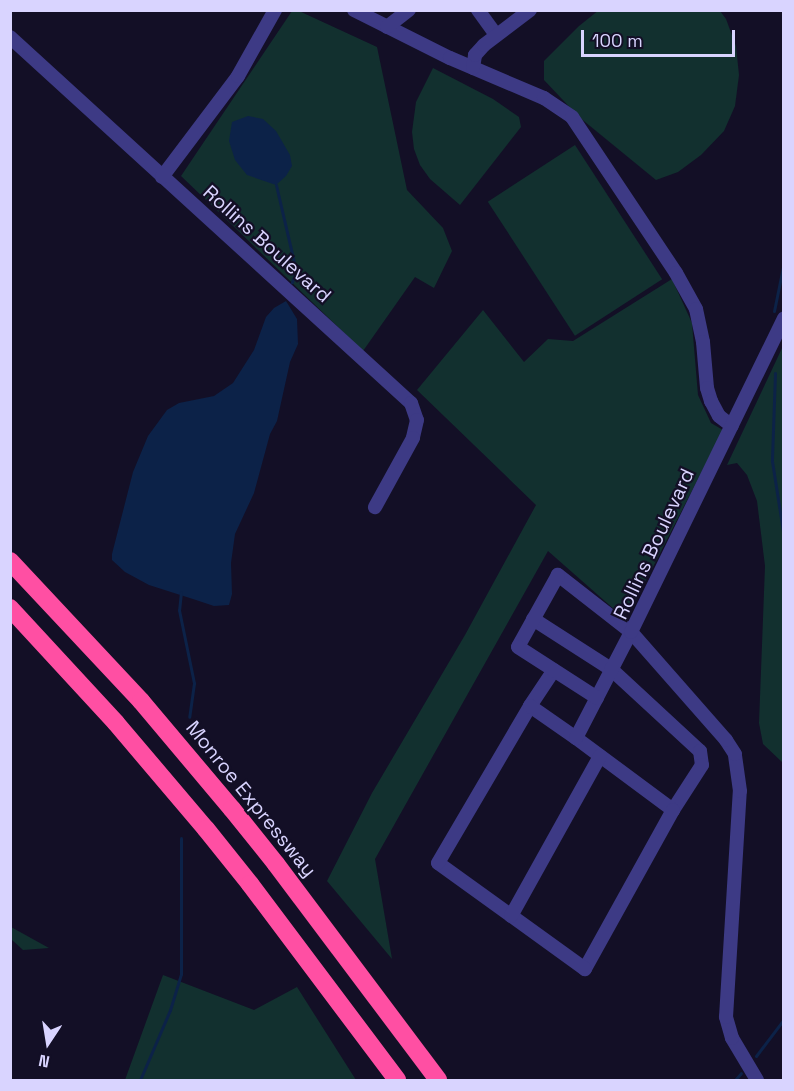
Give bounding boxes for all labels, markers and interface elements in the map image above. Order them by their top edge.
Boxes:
scale bar [584,18,738,56]
text: 100 m [592,29,643,52]
street label: Rollins Boulevard [198,180,336,308]
street label: Rollins Boulevard [609,465,699,623]
street label: Monroe Expressway [181,716,321,882]
north arrow [18,1013,78,1073]
text: N [37,1050,52,1072]

